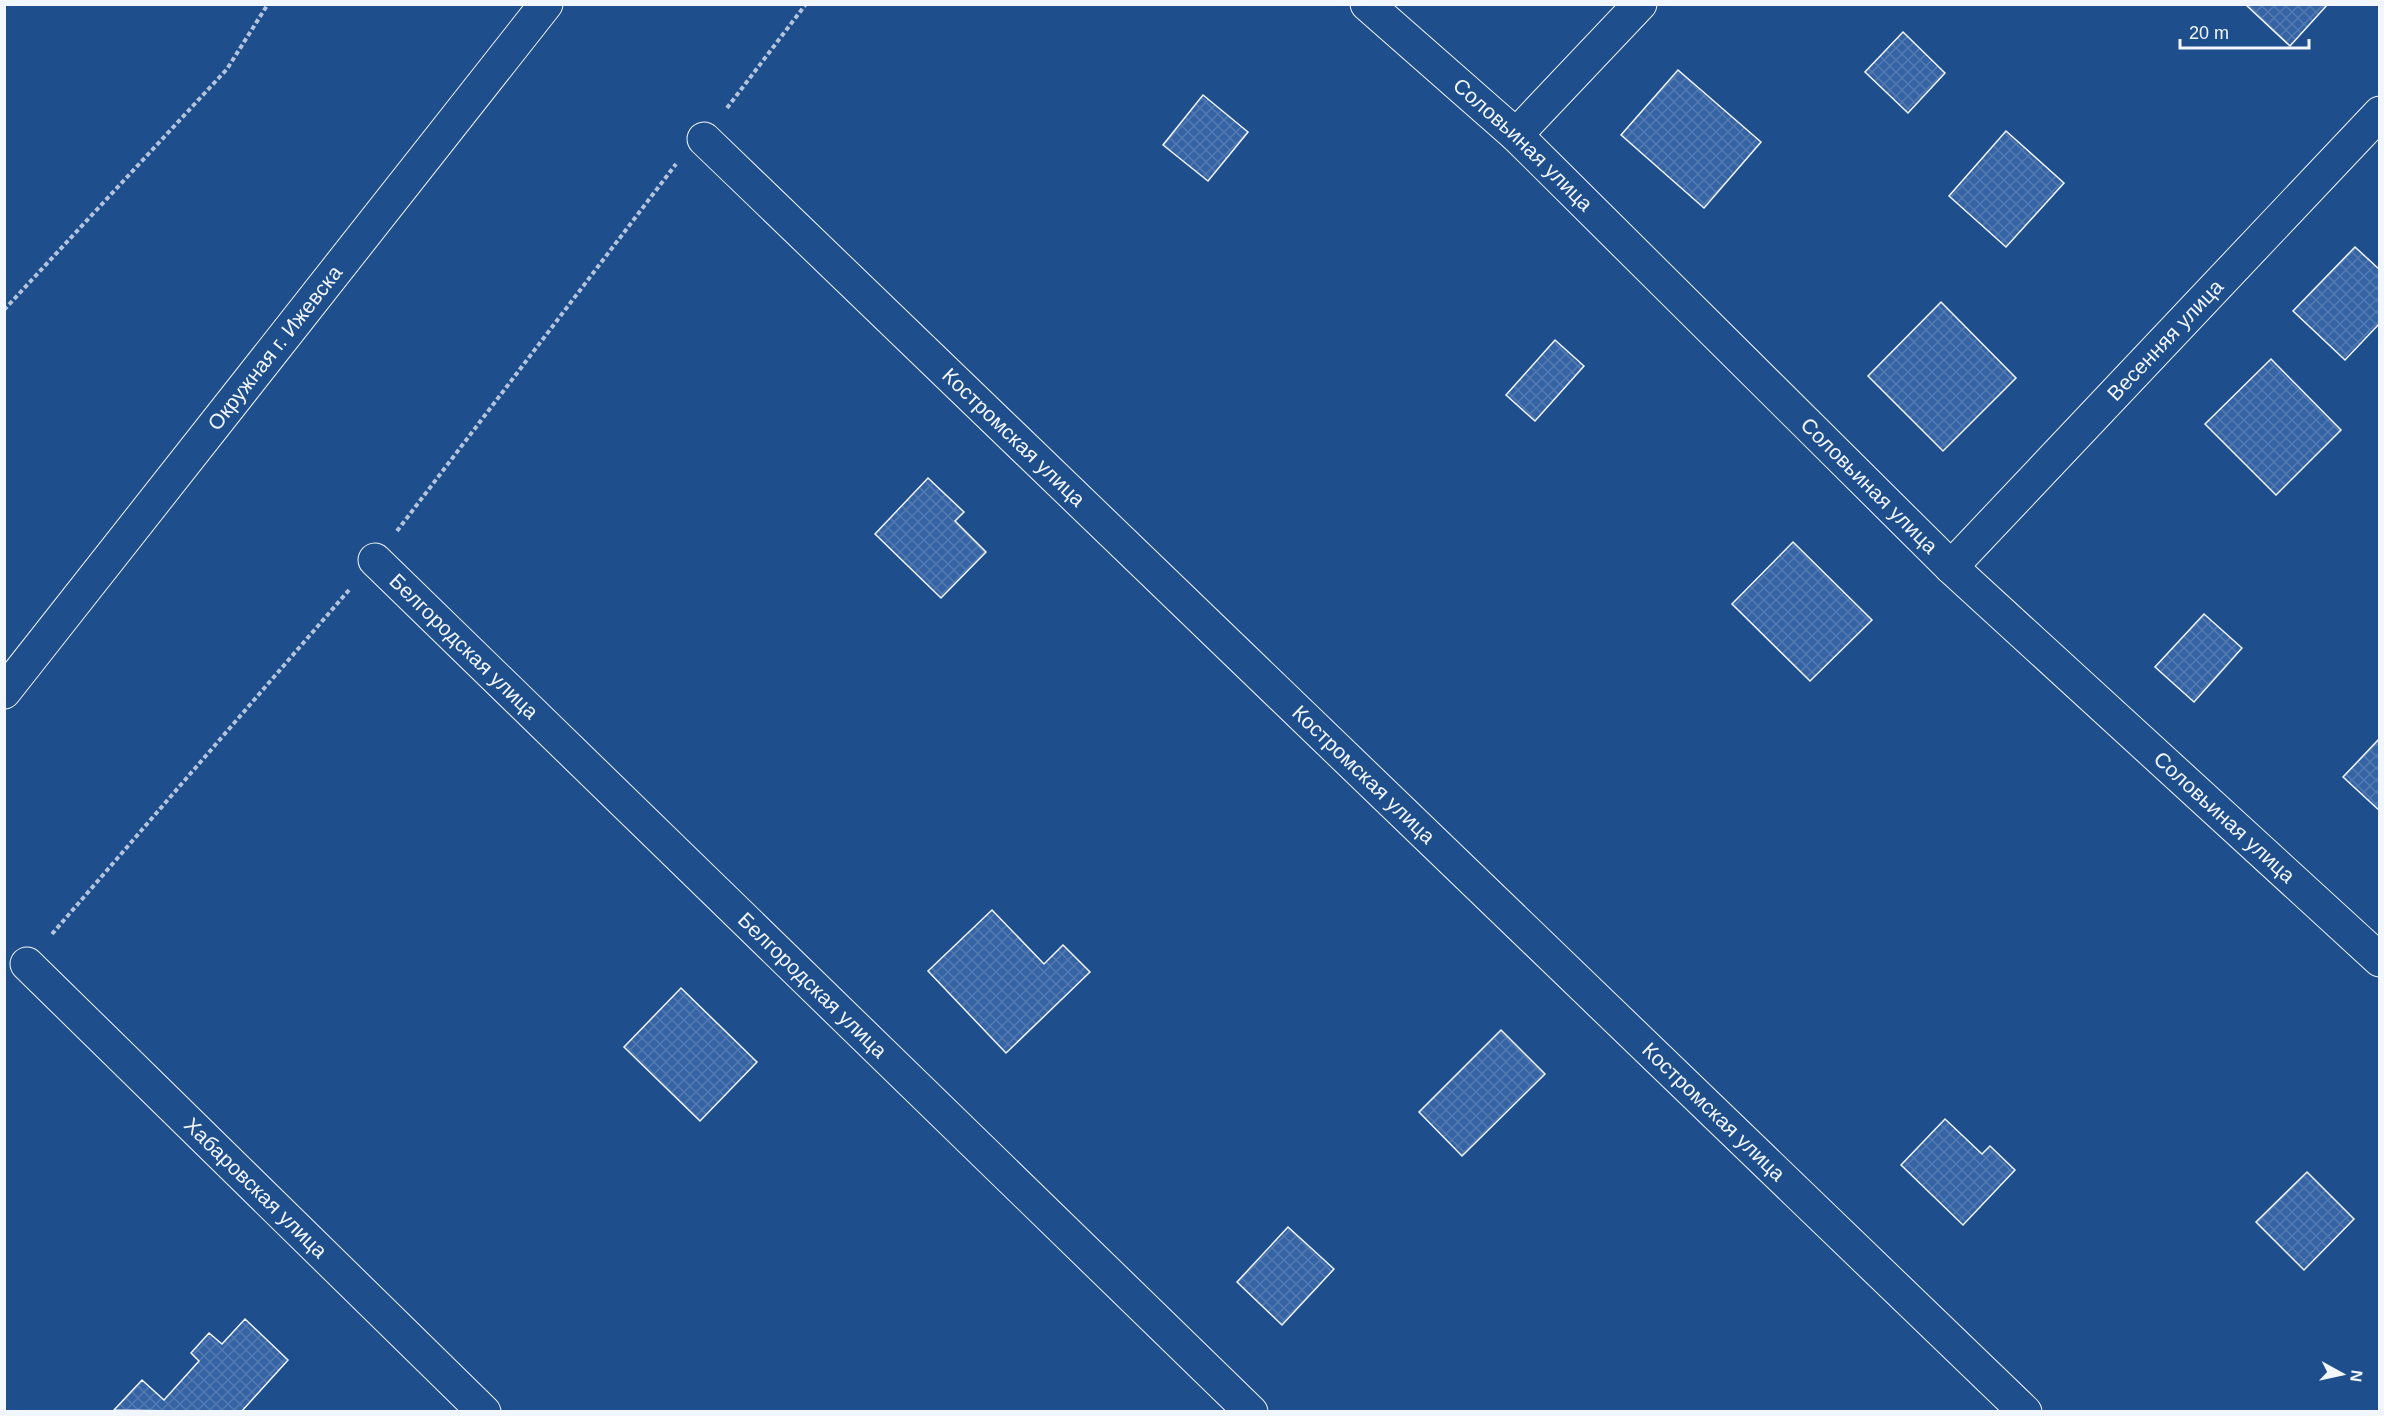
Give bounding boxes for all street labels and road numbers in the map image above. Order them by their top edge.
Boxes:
street label: Соловьиная улица [1449,73,1598,216]
street label: Окружная г. Ижевска [203,261,347,434]
street label: Весенняя улица [2102,275,2228,405]
street label: Костромская улица [938,363,1090,511]
street label: Соловьиная улица [1797,413,1943,558]
street label: Белгородская улица [385,569,543,724]
street label: Костромская улица [1288,701,1440,848]
street label: Соловьиная улица [2149,747,2300,887]
street label: Белгородская улица [734,908,892,1062]
street label: Костромская улица [1638,1038,1790,1185]
street label: Хабаровская улица [180,1113,332,1263]

